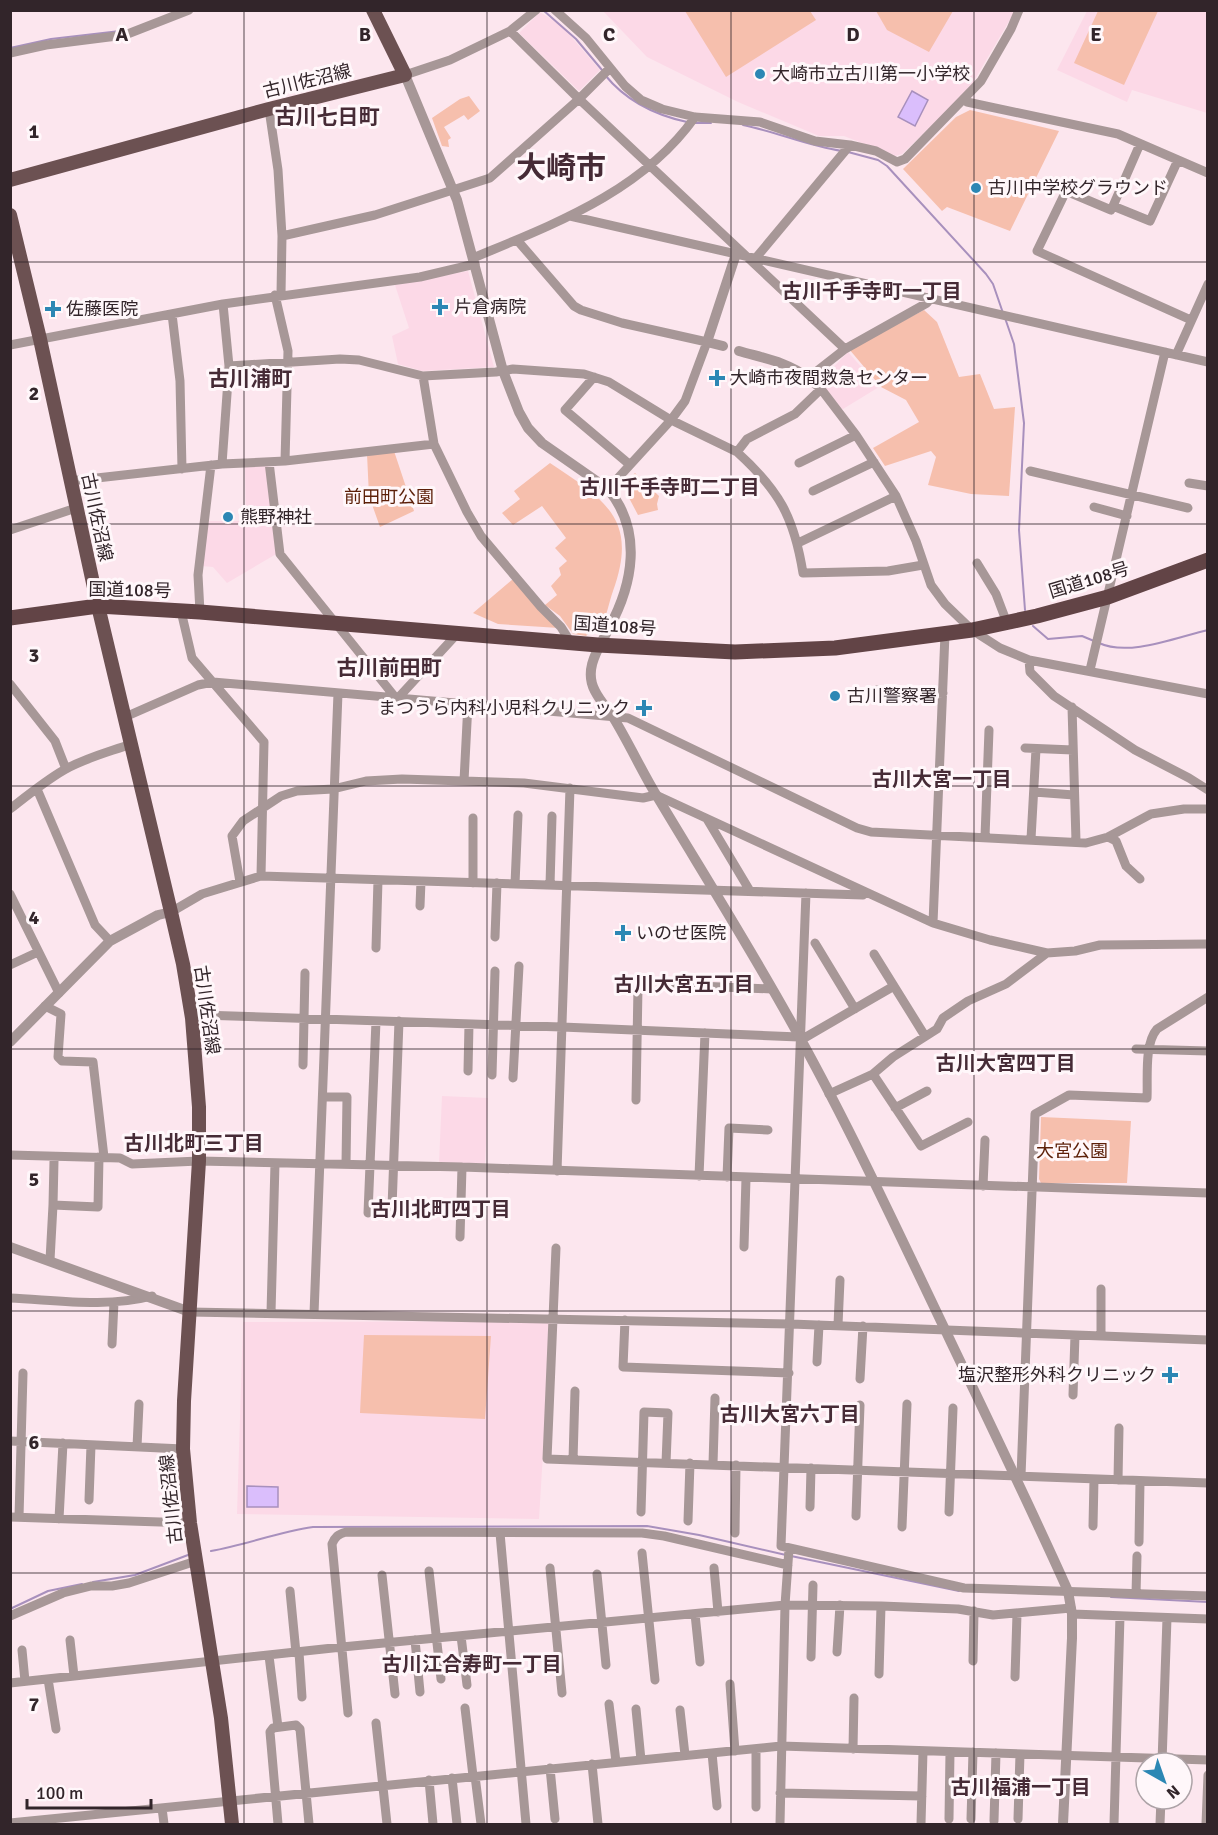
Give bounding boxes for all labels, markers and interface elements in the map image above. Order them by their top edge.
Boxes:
text: A [116,22,129,47]
text: B [359,22,371,47]
text: C [603,22,615,47]
text: D [846,22,860,47]
text: E [1090,22,1102,47]
street label: 古川佐沼線 [261,59,353,103]
place label: 大崎市立古川第一小学校 [772,63,970,85]
marker: 大崎市立古川第一小学校 [753,67,767,81]
district label: 古川七日町 [275,104,380,130]
text: 1 [29,119,40,144]
district label: 大崎市 [516,150,606,187]
place label: 古川中学校グラウンド [988,177,1168,199]
marker: 古川中学校グラウンド [969,181,983,195]
district label: 古川千手寺町一丁目 [782,279,962,304]
place label: 片倉病院 [454,296,526,318]
place label: 佐藤医院 [66,298,138,320]
marker: 片倉病院 [431,298,449,316]
marker: 佐藤医院 [44,300,62,318]
district label: 古川浦町 [208,366,292,392]
place label: 大崎市夜間救急センター [730,367,928,389]
marker: 大崎市夜間救急センター [708,369,726,387]
text: 2 [29,381,39,406]
street label: 古川佐沼線 [77,471,117,563]
district label: 古川千手寺町二丁目 [580,475,760,500]
park label: 前田町公園 [344,486,434,508]
place label: 熊野神社 [240,506,312,528]
marker: 熊野神社 [221,510,235,524]
street label: 国道108号 [1046,557,1132,603]
street label: 国道108号 [88,578,172,602]
street label: 国道108号 [573,612,657,640]
text: 3 [29,643,39,668]
district label: 古川前田町 [337,655,442,681]
place label: 古川警察署 [847,685,937,707]
marker: 古川警察署 [828,689,842,703]
place label: まつうら内科小児科クリニック [378,697,630,719]
marker: まつうら内科小児科クリニック [635,699,653,717]
district label: 古川大宮一丁目 [872,767,1012,792]
text: 4 [29,905,40,930]
place label: いのせ医院 [636,922,726,944]
marker: いのせ医院 [614,924,632,942]
street label: 古川佐沼線 [190,964,224,1056]
district label: 古川大宮五丁目 [614,972,754,997]
district label: 古川大宮四丁目 [936,1051,1076,1076]
district label: 古川北町三丁目 [124,1131,264,1156]
park label: 大宮公園 [1036,1140,1108,1162]
text: 5 [29,1167,39,1192]
district label: 古川北町四丁目 [371,1197,511,1222]
place label: 塩沢整形外科クリニック [958,1364,1156,1386]
marker: 塩沢整形外科クリニック [1161,1366,1179,1384]
district label: 古川大宮六丁目 [720,1402,860,1427]
text: 6 [29,1430,40,1455]
street label: 古川佐沼線 [155,1453,187,1545]
district label: 古川江合寿町一丁目 [382,1652,562,1677]
text: 7 [29,1692,40,1717]
north arrow [1134,1751,1194,1811]
scale bar [27,1772,152,1810]
district label: 古川福浦一丁目 [951,1775,1091,1800]
text: N [1162,1780,1184,1803]
text: 100 m [36,1782,83,1804]

